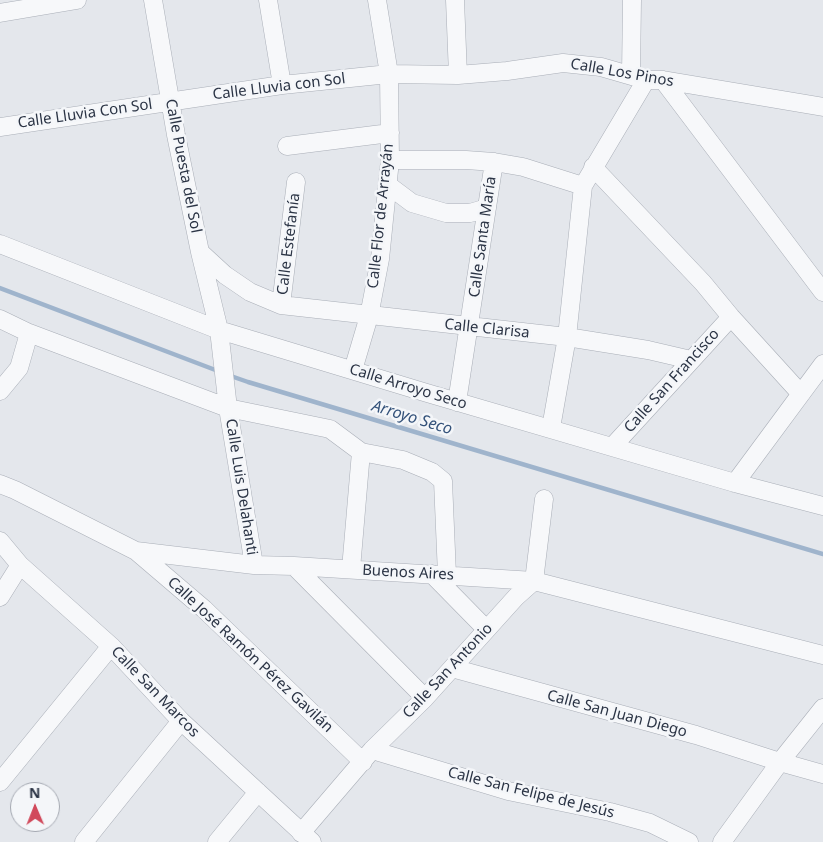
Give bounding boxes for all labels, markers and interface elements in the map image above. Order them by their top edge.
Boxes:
street label: Calle Los Pinos [569,55,675,91]
street label: Calle Lluvia con Sol [212,70,346,104]
street label: Calle Lluvia Con Sol [17,96,153,132]
street label: Calle Puesta del Sol [161,97,205,235]
street label: Calle Flor de Arrayán [364,143,398,289]
street label: Calle Santa María [466,175,500,299]
street label: Calle Estefanía [274,192,304,296]
street label: Calle Clarisa [444,316,530,342]
street label: Calle San Francisco [621,325,723,437]
street label: Calle Arroyo Seco [347,361,469,413]
water label: Arroyo Seco [369,397,455,439]
street label: Calle Luis Delahanti [221,417,261,557]
street label: Buenos Aires [362,562,454,584]
street label: Calle José Ramón Pérez Gavilán [163,573,337,737]
street label: Calle San Antonio [399,620,497,722]
street label: Calle San Marcos [107,643,203,741]
street label: Calle San Juan Diego [545,687,689,741]
street label: Calle San Felipe de Jesús [446,764,616,822]
north arrow [10,782,60,832]
text: N [29,783,41,802]

